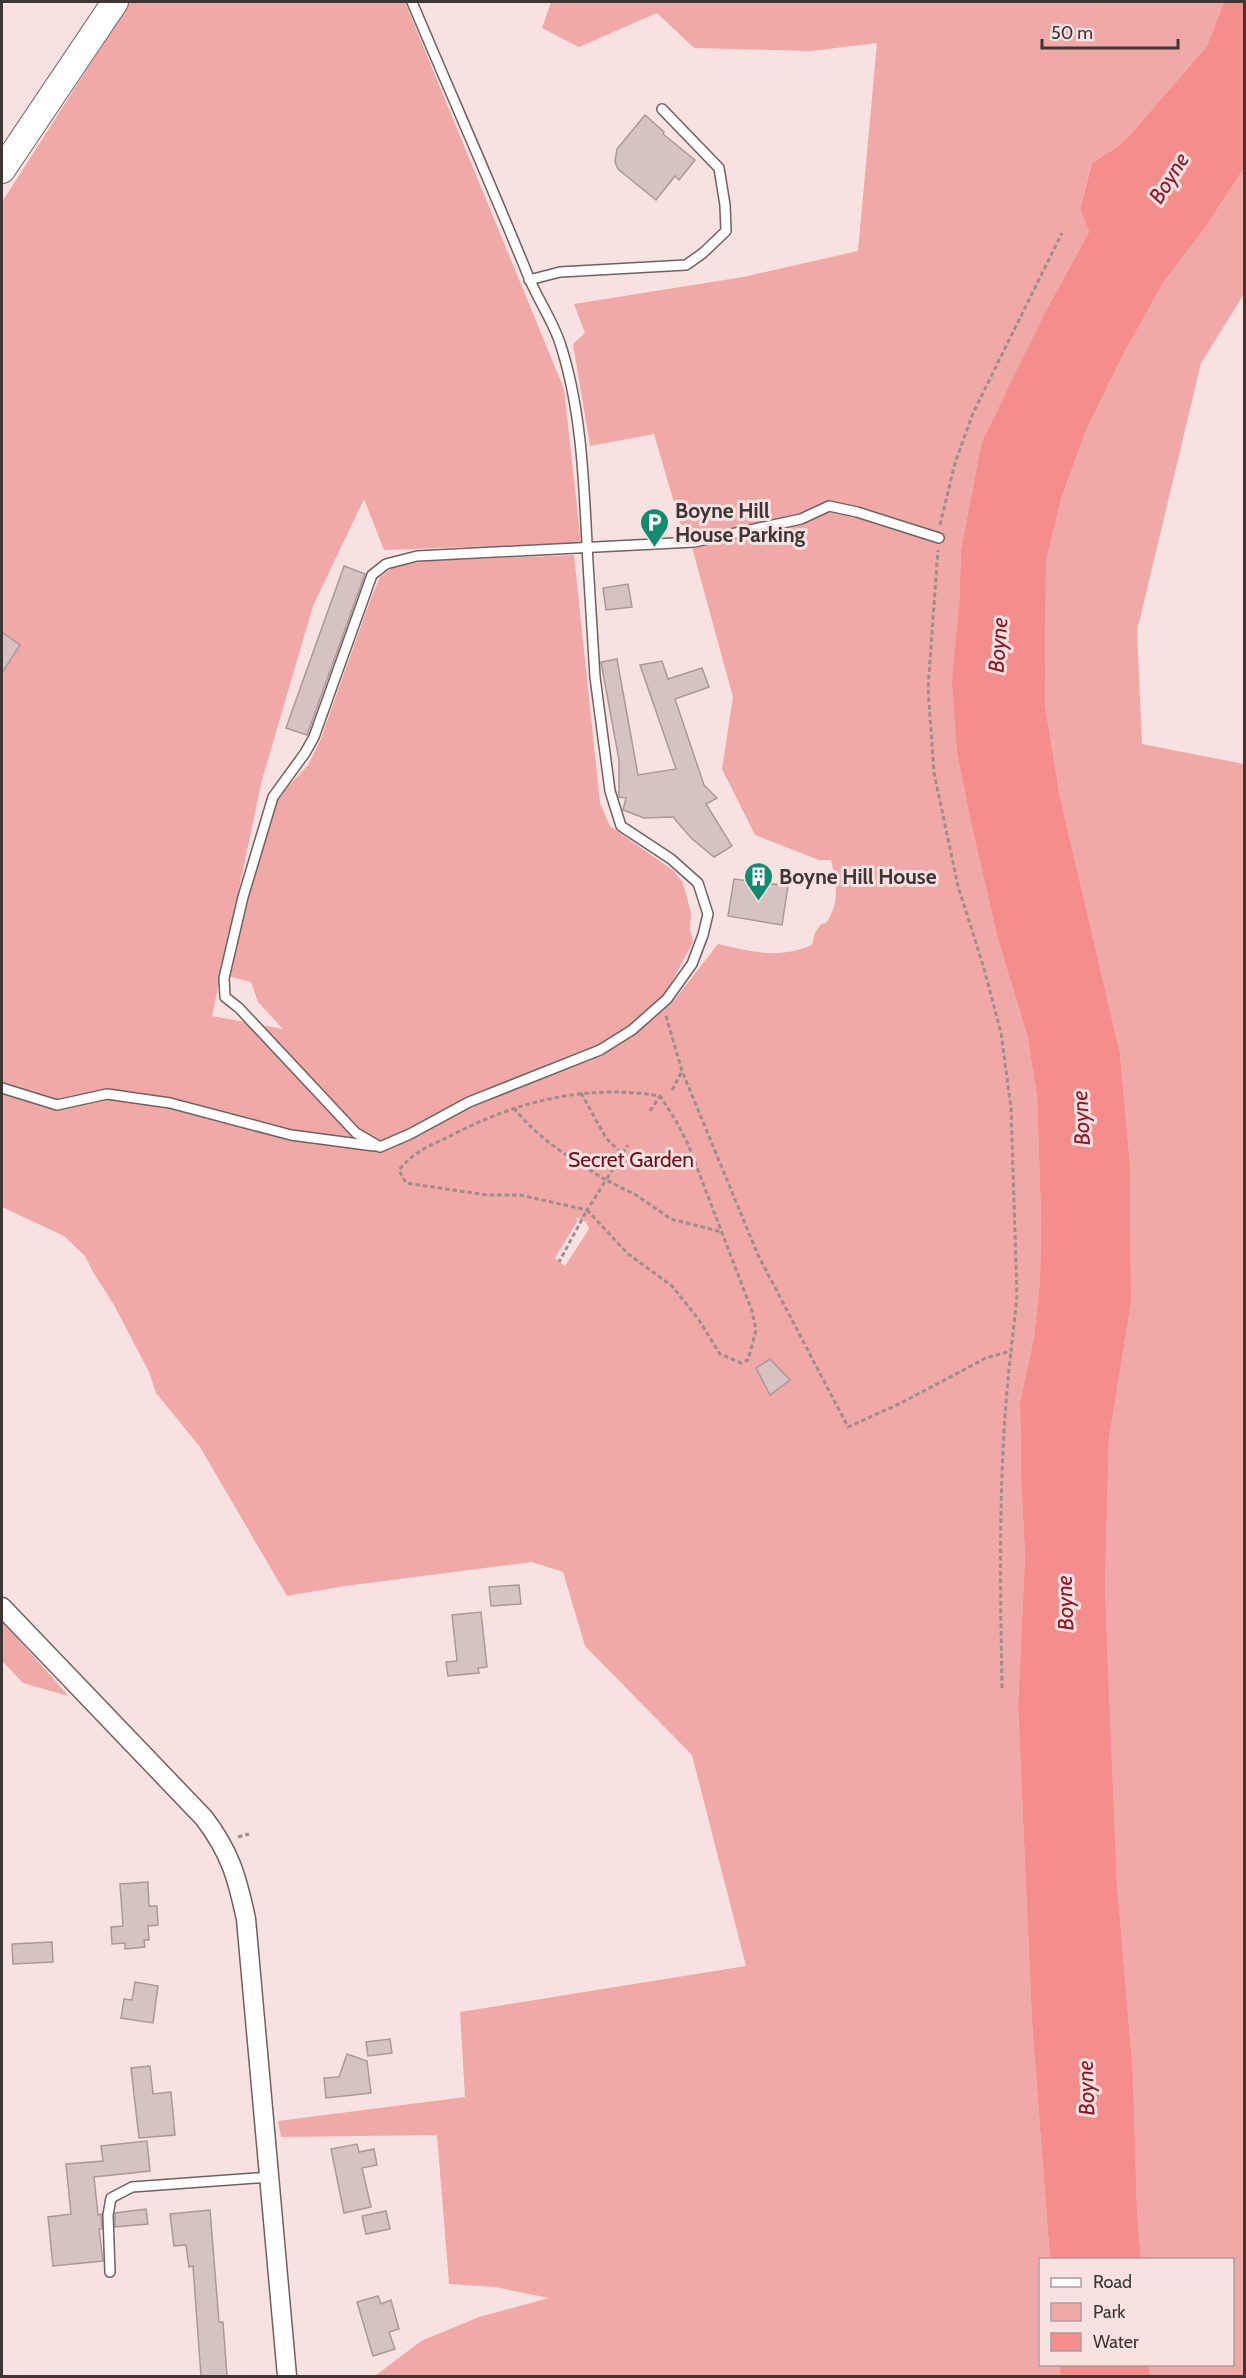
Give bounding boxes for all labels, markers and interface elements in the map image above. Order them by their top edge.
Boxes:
scale bar [1042,12,1178,50]
text: 50 m [1051,22,1093,44]
water label: Boyne [1143,148,1195,208]
place label: Boyne Hill House Parking [675,498,805,547]
parking icon: Boyne Hill House Parking [638,506,670,548]
water label: Boyne [983,617,1013,673]
building icon: Boyne Hill House [742,860,774,902]
place label: Boyne Hill House [779,864,937,889]
water label: Boyne [1066,1090,1096,1146]
park label: Secret Garden [568,1147,694,1172]
water label: Boyne [1051,1575,1079,1631]
water label: Boyne [1072,2060,1100,2116]
legend [1039,2258,1234,2366]
text: Road [1093,2271,1132,2293]
text: Park [1093,2301,1126,2323]
text: Water [1093,2331,1139,2353]

